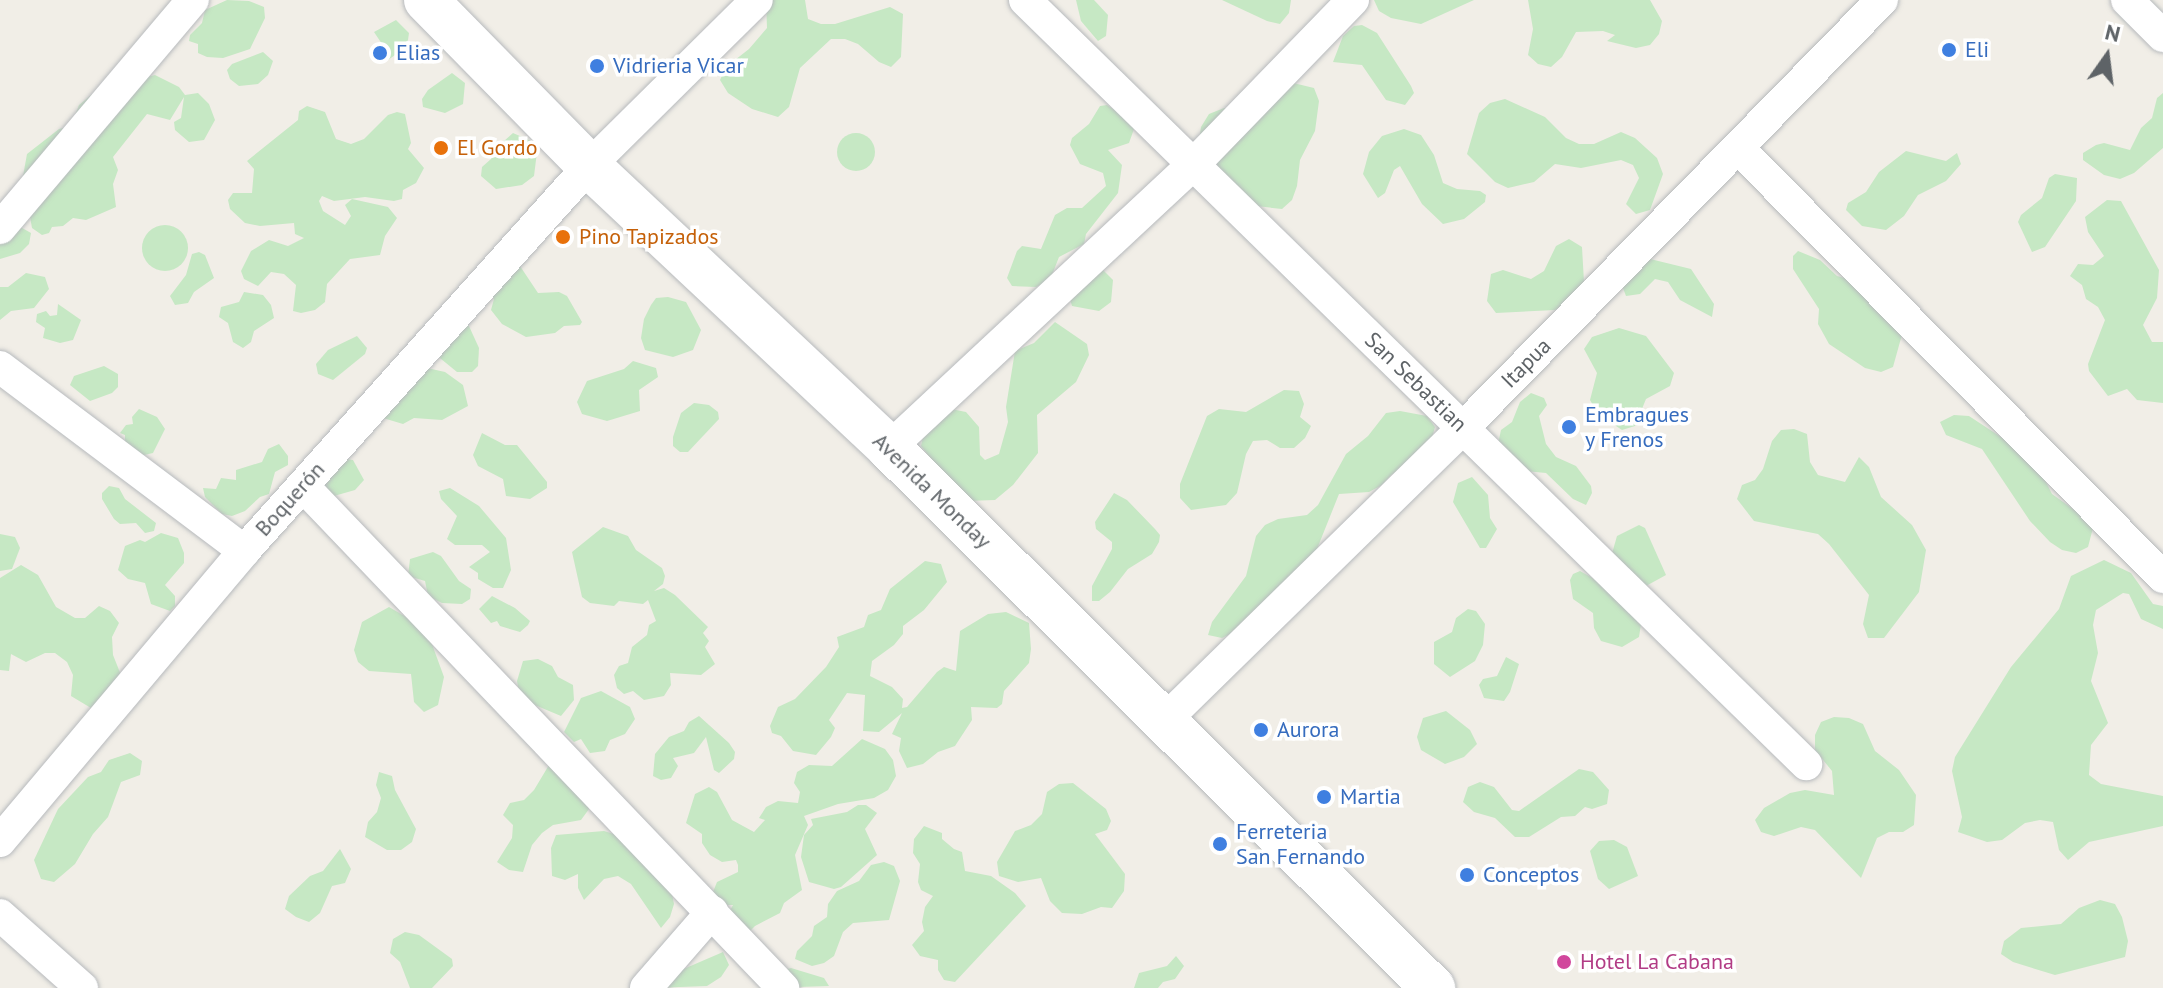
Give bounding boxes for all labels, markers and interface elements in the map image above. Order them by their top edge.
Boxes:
north arrow [2067,16,2147,96]
text: N [2102,17,2123,48]
place label: Eli [1965,37,1989,63]
place label: Elias [396,40,440,66]
marker: Eli [1940,41,1958,59]
marker: Elias [371,44,389,62]
place label: Vidrieria Vicar [613,53,745,79]
marker: Vidrieria Vicar [588,57,606,75]
place label: El Gordo [457,135,537,161]
marker: El Gordo [432,139,450,157]
place label: Pino Tapizados [579,224,719,250]
marker: Pino Tapizados [554,228,572,246]
street label: San Sebastian [1359,327,1473,437]
street label: Itapua [1496,333,1556,393]
place label: Embragues y Frenos [1585,401,1689,452]
marker: Embragues y Frenos [1560,418,1578,436]
street label: Avenida Monday [867,428,997,554]
street label: Boquerón [250,456,330,542]
place label: Aurora [1277,717,1339,743]
marker: Aurora [1252,721,1270,739]
place label: Martia [1340,784,1401,810]
marker: Martia [1315,788,1333,806]
place label: Ferreteria San Fernando [1236,818,1365,870]
marker: Ferreteria San Fernando [1211,835,1229,853]
place label: Conceptos [1483,862,1579,888]
marker: Conceptos [1458,866,1476,884]
place label: Hotel La Cabana [1580,949,1734,975]
marker: Hotel La Cabana [1555,953,1573,971]

